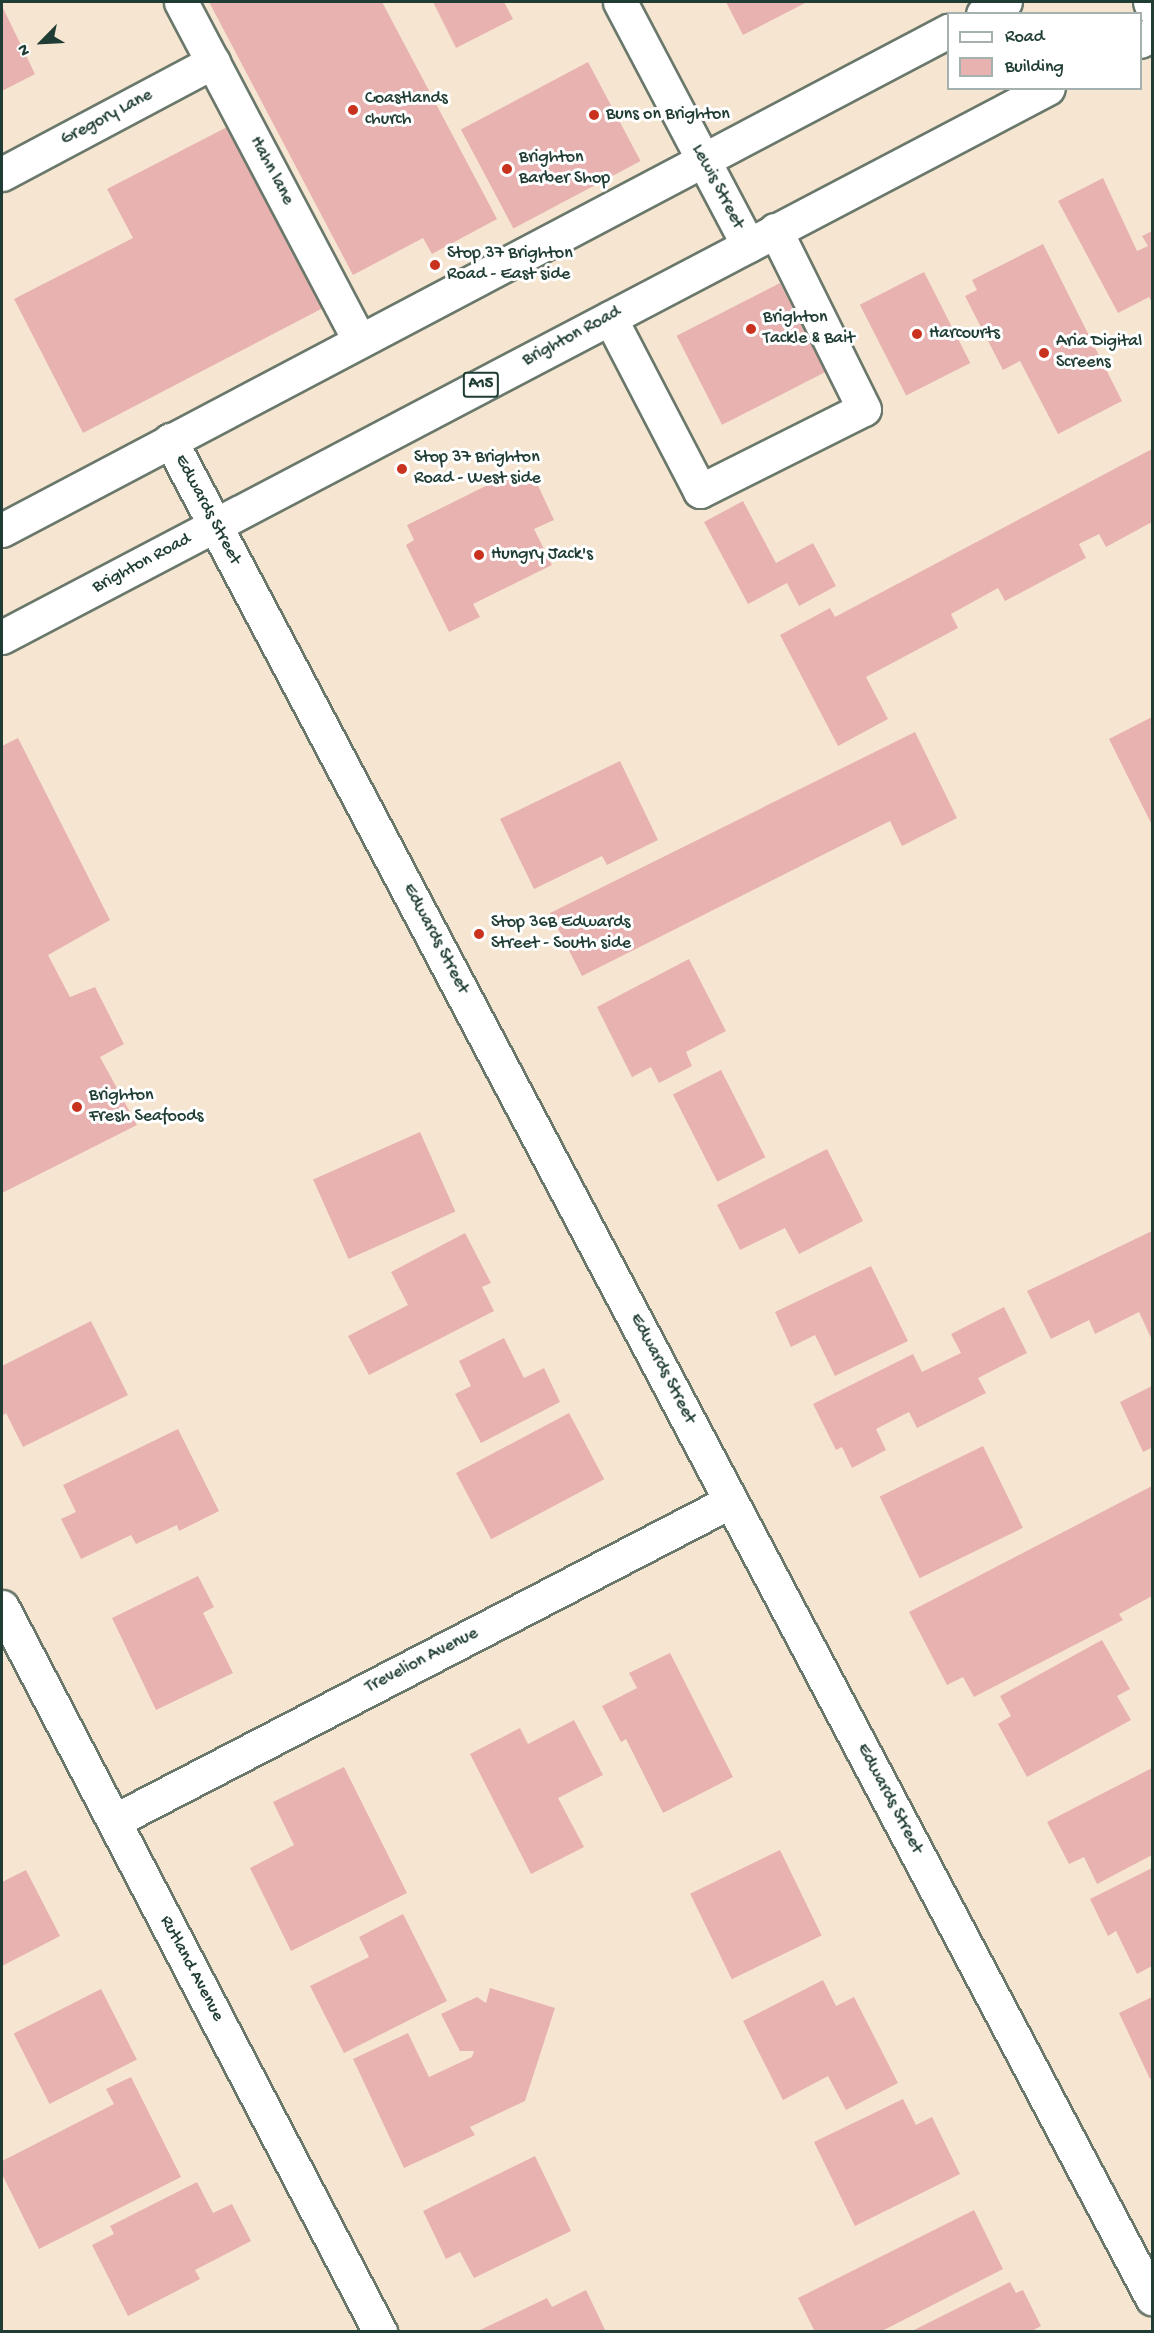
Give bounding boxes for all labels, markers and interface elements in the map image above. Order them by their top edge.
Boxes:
north arrow [12,12,72,72]
legend [947,12,1142,90]
text: Road [1005,27,1044,48]
text: N [14,41,36,58]
text: Building [1005,57,1064,78]
street label: Gregory Lane [58,85,156,151]
place label: Coastlands church [365,89,448,132]
marker: Coastlands church [346,103,360,117]
place label: Buns on Brighton [606,104,730,126]
marker: Buns on Brighton [587,108,601,122]
street label: Hahn lane [244,133,298,209]
street label: Lewis Street [686,141,748,233]
place label: Brighton Barber Shop [519,148,610,190]
marker: Brighton Barber Shop [500,162,514,176]
place label: Stop 37 Brighton Road - East side [447,244,573,286]
marker: Stop 37 Brighton Road - East side [428,258,442,272]
street label: Brighton Road [519,302,625,372]
place label: Brighton Tackle & Bait [763,308,855,350]
marker: Brighton Tackle & Bait [744,322,758,336]
place label: Harcourts [929,323,1000,345]
marker: Harcourts [910,327,924,341]
place label: Aria Digital Screens [1056,332,1142,374]
marker: Aria Digital Screens [1037,346,1051,360]
road number: A15 [462,372,500,398]
place label: Stop 37 Brighton Road - West side [414,448,541,490]
street label: Edwards Street [169,451,245,569]
marker: Stop 37 Brighton Road - West side [395,462,409,476]
street label: Brighton Road [89,529,195,599]
place label: Hungry Jack's [491,544,593,566]
marker: Hungry Jack's [472,548,486,562]
street label: Edwards Street [397,880,473,998]
place label: Stop 36B Edwards Street - South side [491,913,631,956]
marker: Stop 36B Edwards Street - South side [472,927,486,941]
place label: Brighton Fresh Seafoods [89,1086,203,1128]
marker: Brighton Fresh Seafoods [70,1100,84,1114]
street label: Edwards Street [624,1310,700,1428]
street label: Trevelion Avenue [362,1623,482,1699]
street label: Edwards Street [851,1740,927,1858]
street label: Rutland Avenue [154,1912,228,2026]

